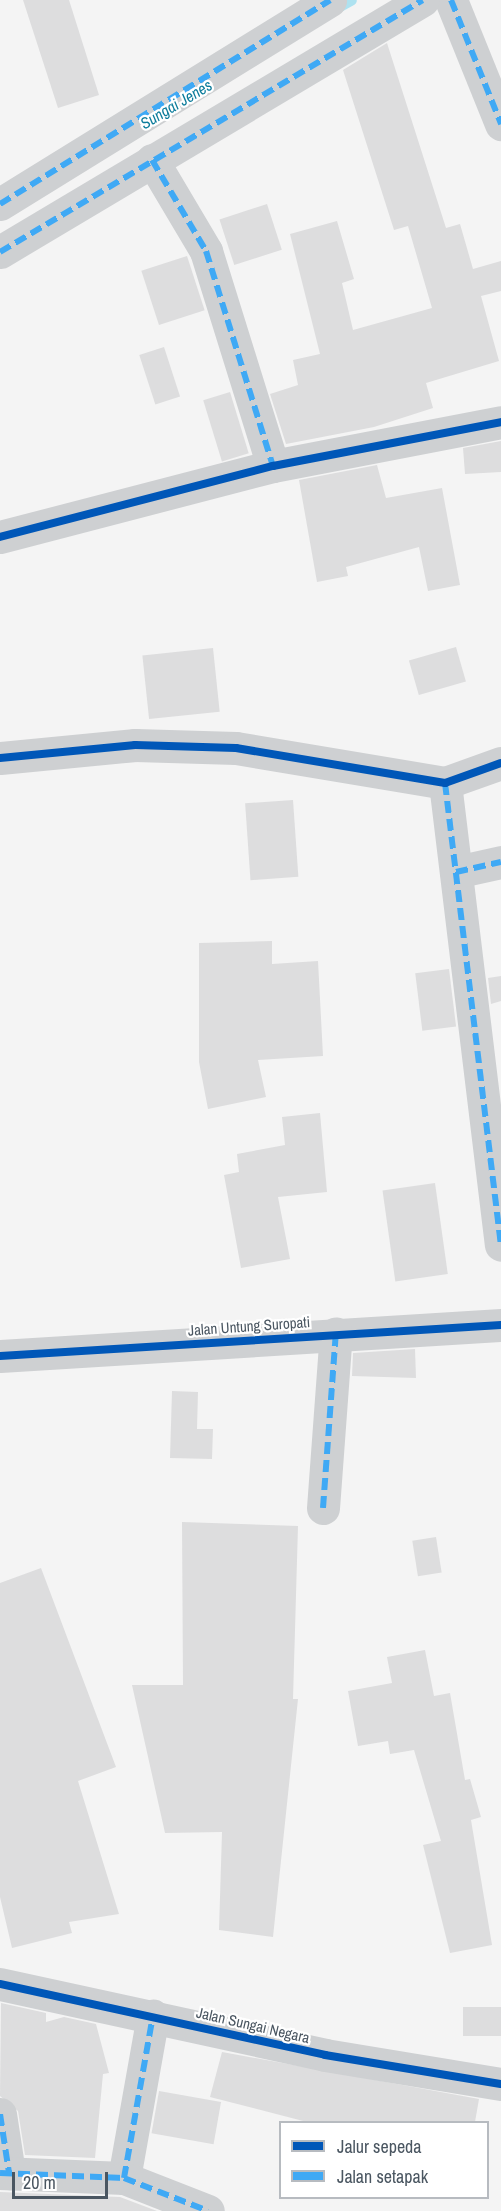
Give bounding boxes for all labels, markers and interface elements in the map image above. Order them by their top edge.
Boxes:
water label: Sungai Jenes [137,75,215,133]
street label: Jalan Untung Suropati [187,1313,311,1339]
street label: Jalan Sungai Negara [195,2003,311,2047]
legend [279,2121,489,2199]
text: Jalur sepeda [337,2134,422,2159]
scale bar [15,2160,111,2198]
text: Jalan setapak [337,2164,428,2189]
text: 20 m [23,2170,56,2195]

